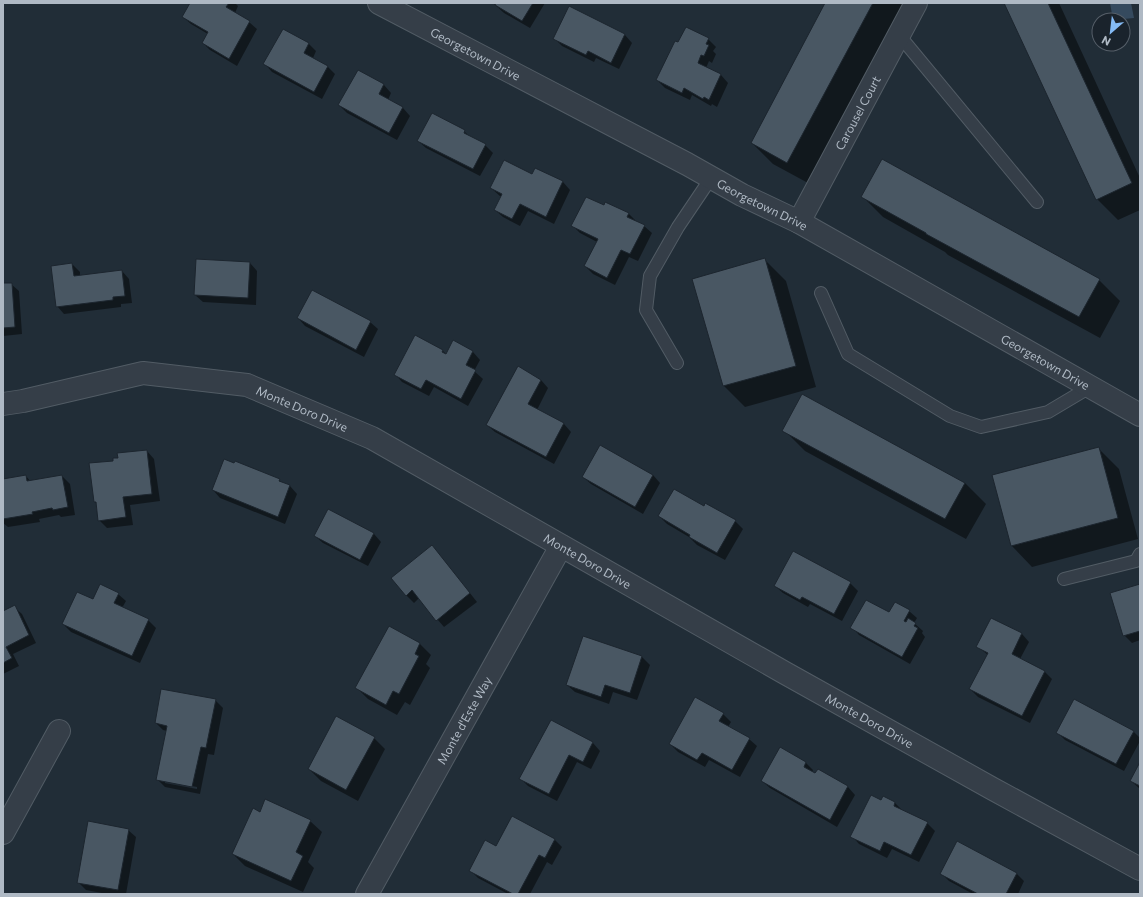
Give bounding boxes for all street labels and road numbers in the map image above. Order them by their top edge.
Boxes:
street label: Georgetown Drive [428,24,523,83]
street label: Carousel Court [832,73,883,152]
street label: Georgetown Drive [715,175,810,233]
street label: Georgetown Drive [999,331,1092,392]
street label: Monte Doro Drive [254,383,350,434]
street label: Monte Doro Drive [542,530,634,591]
street label: Monte d'Este Way [434,674,494,767]
street label: Monte Doro Drive [823,690,916,750]

